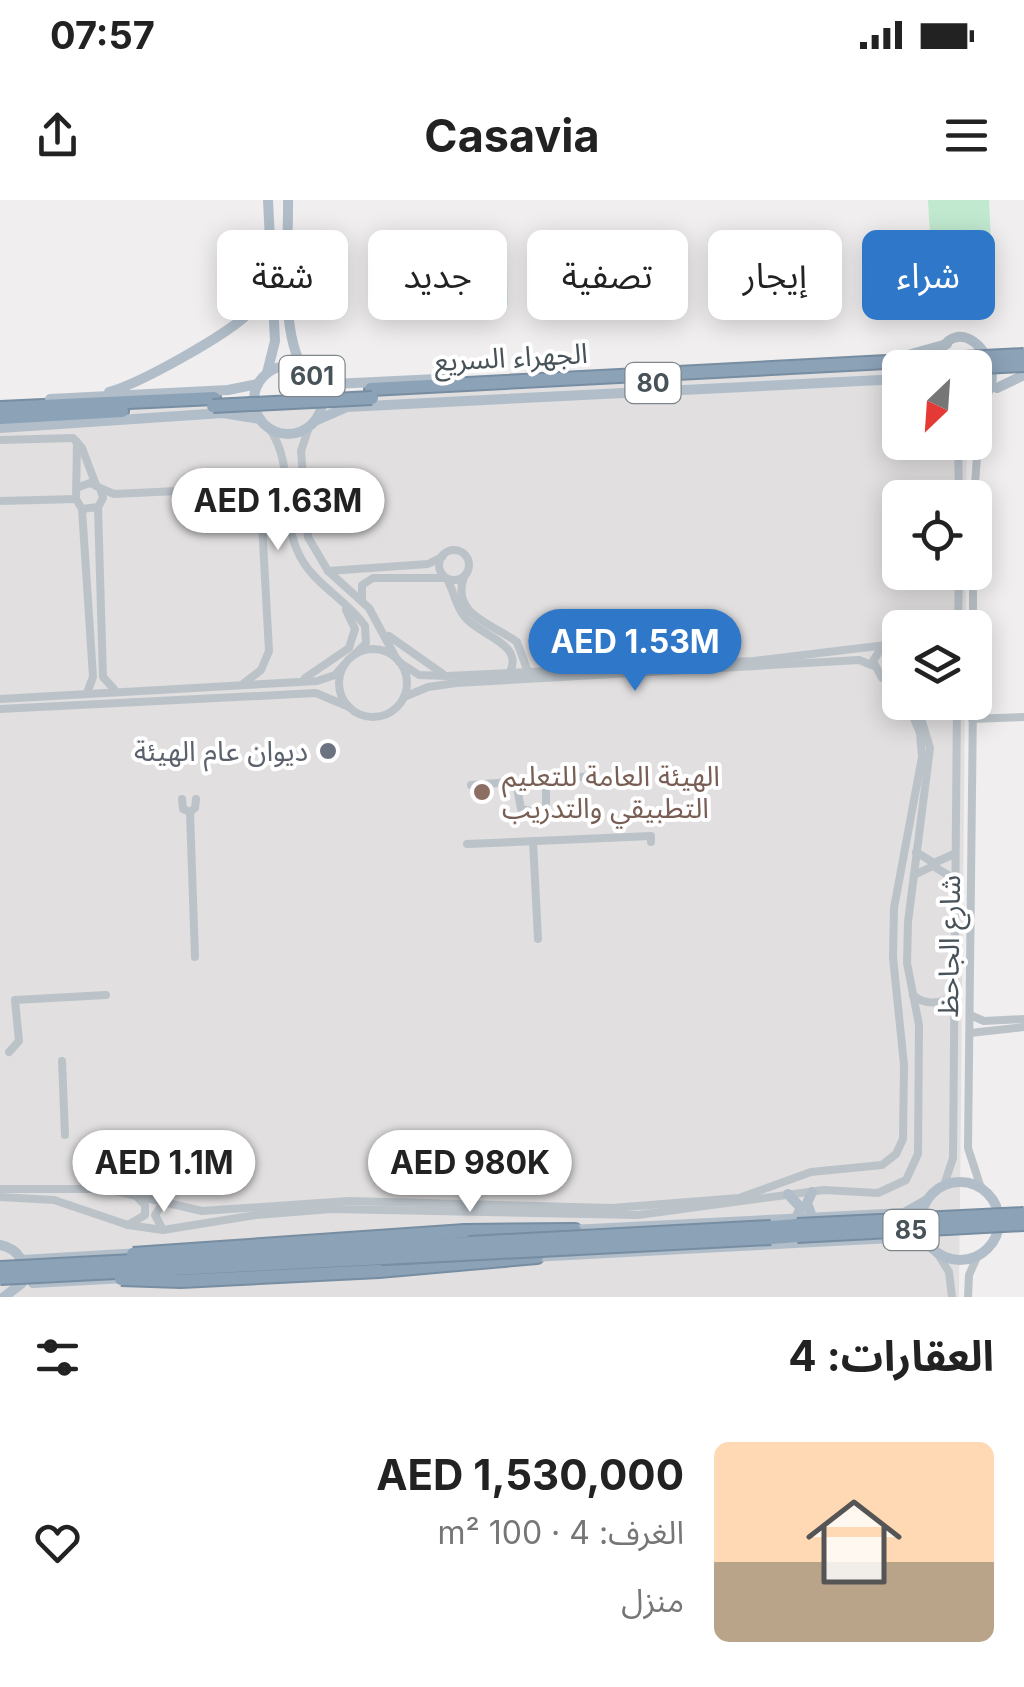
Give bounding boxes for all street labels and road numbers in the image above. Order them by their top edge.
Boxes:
street label: الجهراء السريع [433,336,589,382]
road number: 601 [280,356,344,396]
road number: 80 [626,363,680,403]
street label: شارع الجاحظ [931,875,971,1017]
road number: 85 [884,1210,938,1250]

